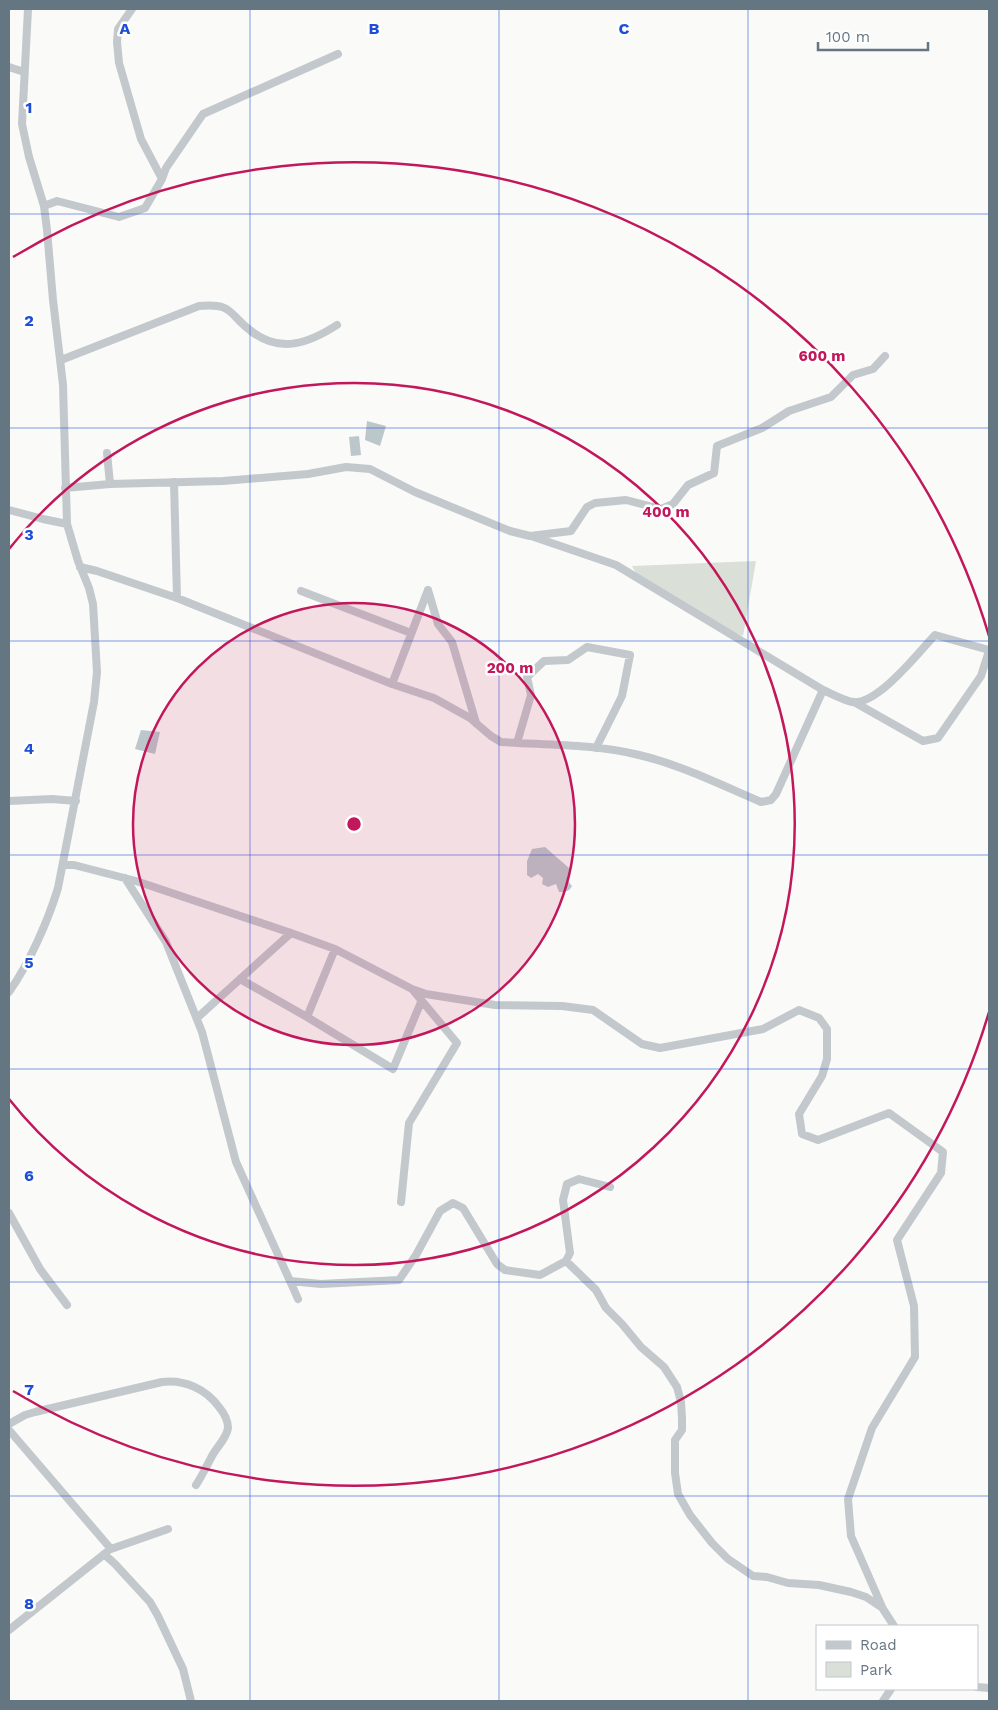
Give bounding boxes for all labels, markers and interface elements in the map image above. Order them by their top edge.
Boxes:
text: A [120,19,131,38]
text: B [369,19,380,38]
text: C [619,19,630,38]
scale bar [818,20,928,52]
text: 100 m [826,28,870,46]
text: 1 [26,98,32,117]
text: 2 [24,311,34,330]
text: 600 m [799,347,845,365]
text: 400 m [642,503,690,521]
text: 3 [24,525,34,544]
text: 200 m [487,659,533,677]
text: 4 [24,739,34,758]
centre of rings [345,815,363,833]
text: 5 [24,953,34,972]
text: 6 [24,1166,34,1185]
text: 7 [24,1380,34,1399]
text: 8 [24,1594,34,1613]
legend [816,1625,978,1690]
text: Road [860,1636,897,1654]
text: Park [860,1661,893,1679]

